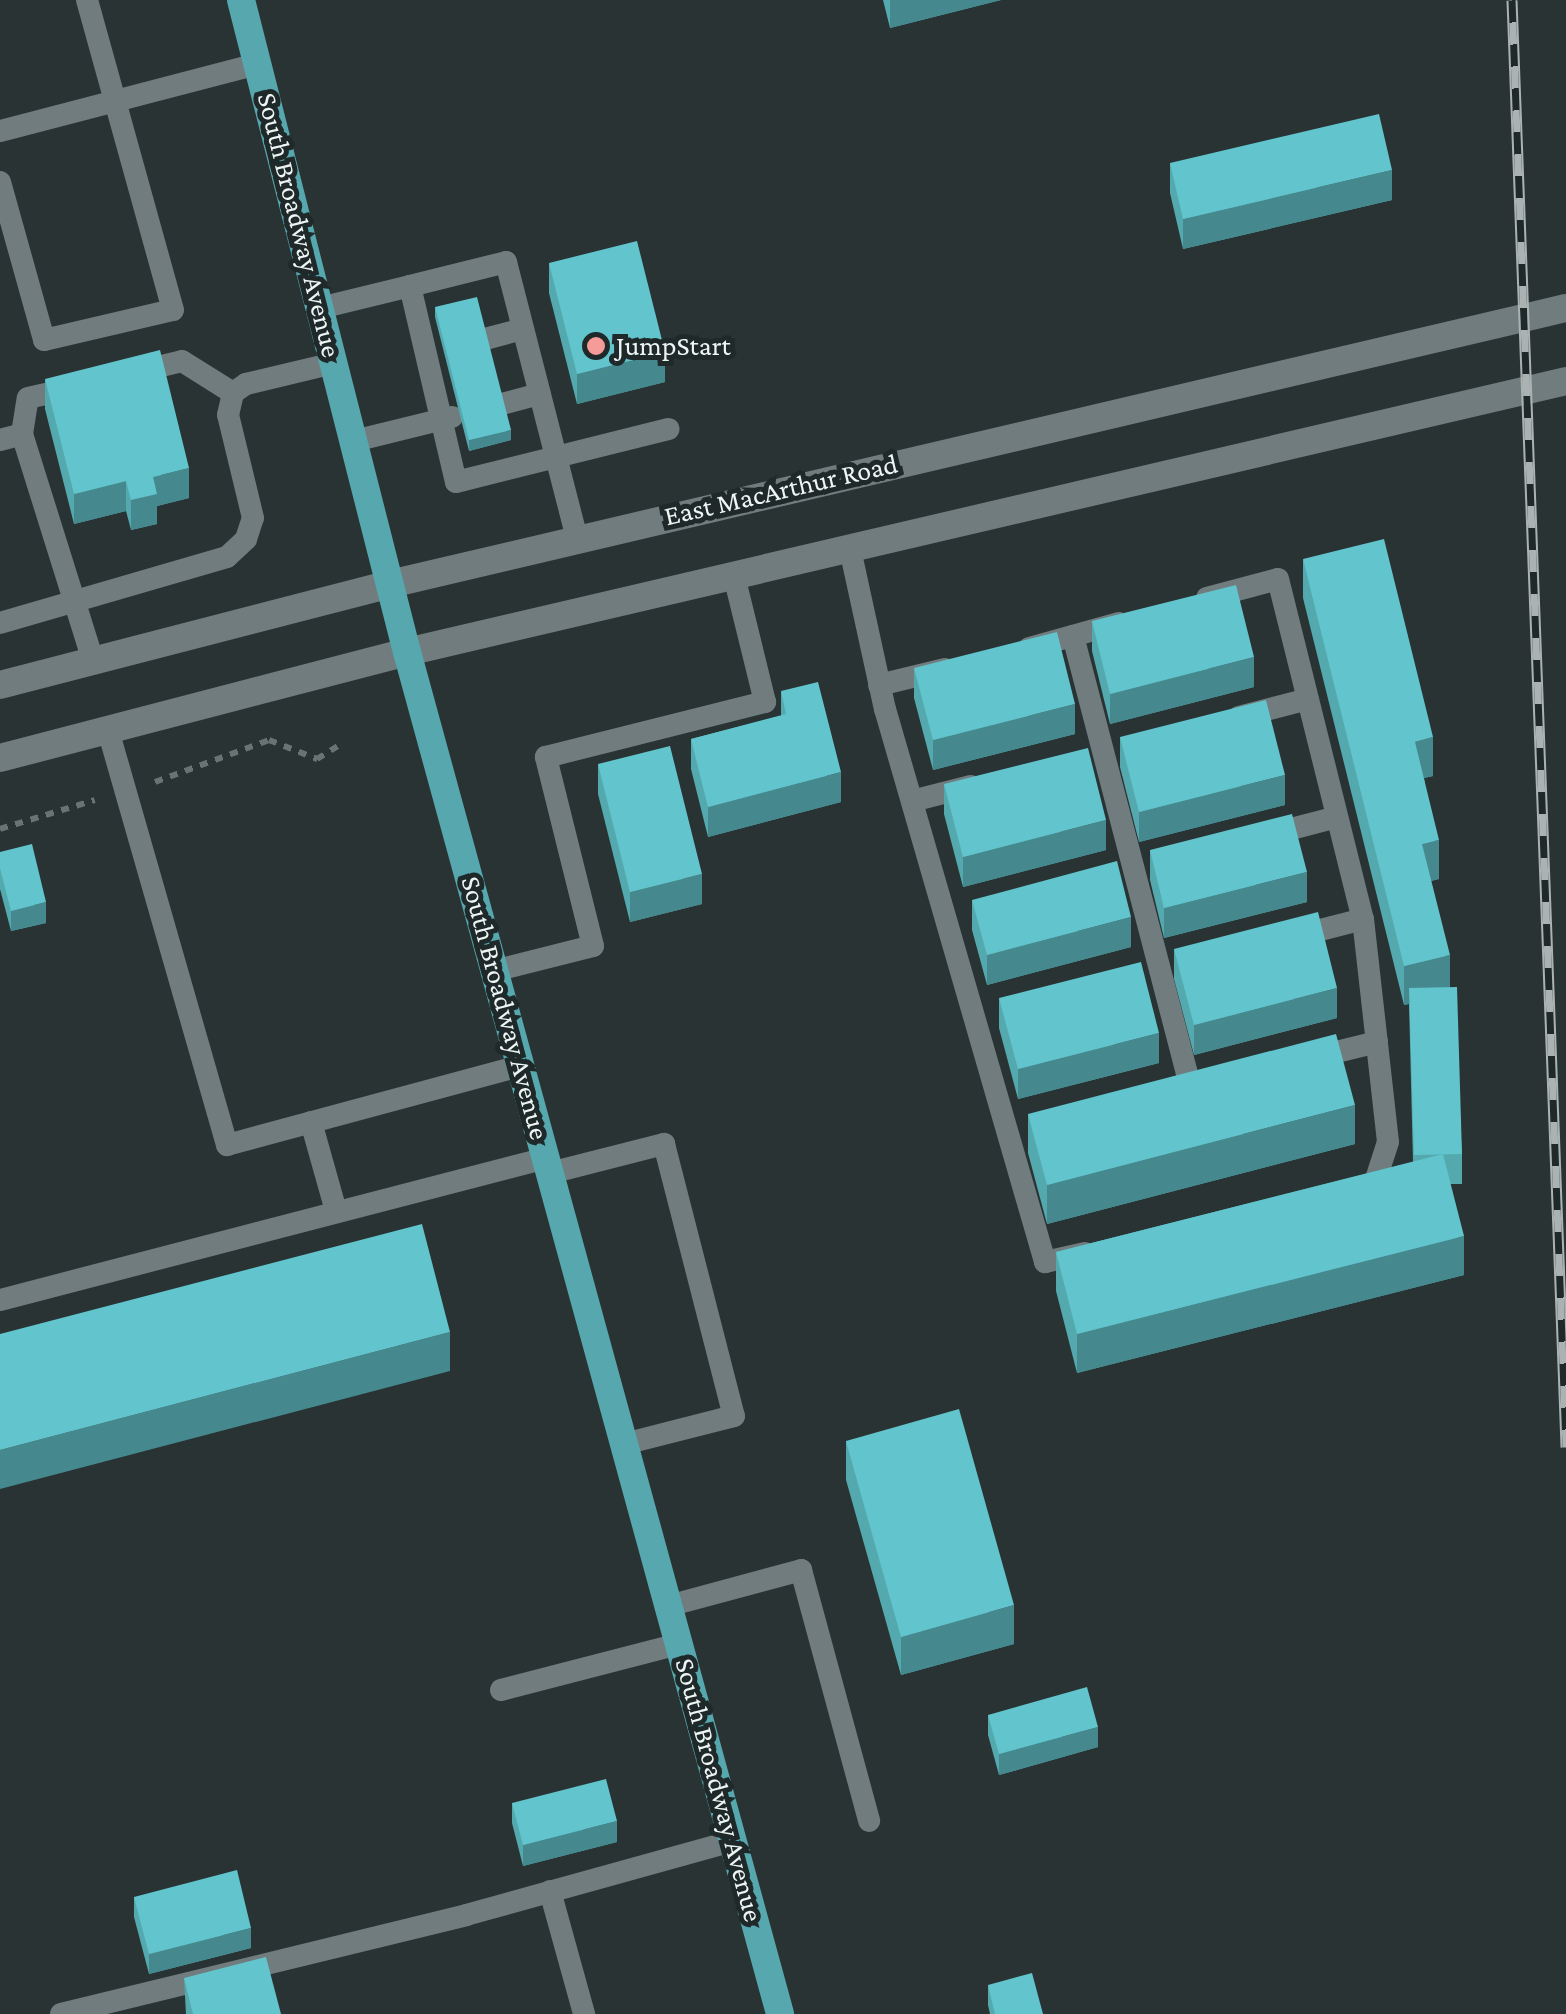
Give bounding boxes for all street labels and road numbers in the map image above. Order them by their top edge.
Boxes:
street label: South Broadway Avenue [250,89,348,361]
street label: East MacArthur Road [661,447,901,533]
street label: South Broadway Avenue [454,873,556,1143]
street label: South Broadway Avenue [668,1655,770,1925]

